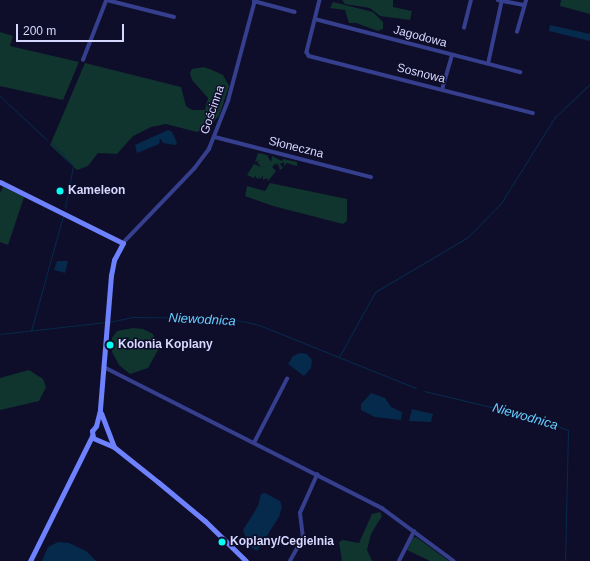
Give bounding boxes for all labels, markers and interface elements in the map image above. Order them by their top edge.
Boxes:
scale bar [18,16,126,42]
street label: Jagodowa [392,23,448,51]
text: 200 m [23,24,56,38]
street label: Sosnowa [395,61,447,87]
street label: Gościnna [198,84,228,136]
street label: Słoneczna [267,134,325,162]
place label: Kameleon [68,184,125,198]
marker: Kameleon [55,186,65,196]
water label: Niewodnica [168,310,236,330]
place label: Kolonia Koplany [118,338,213,352]
marker: Kolonia Koplany [105,340,115,350]
water label: Niewodnica [491,400,559,434]
place label: Koplany/Cegielnia [230,535,334,549]
marker: Koplany/Cegielnia [217,537,227,547]

